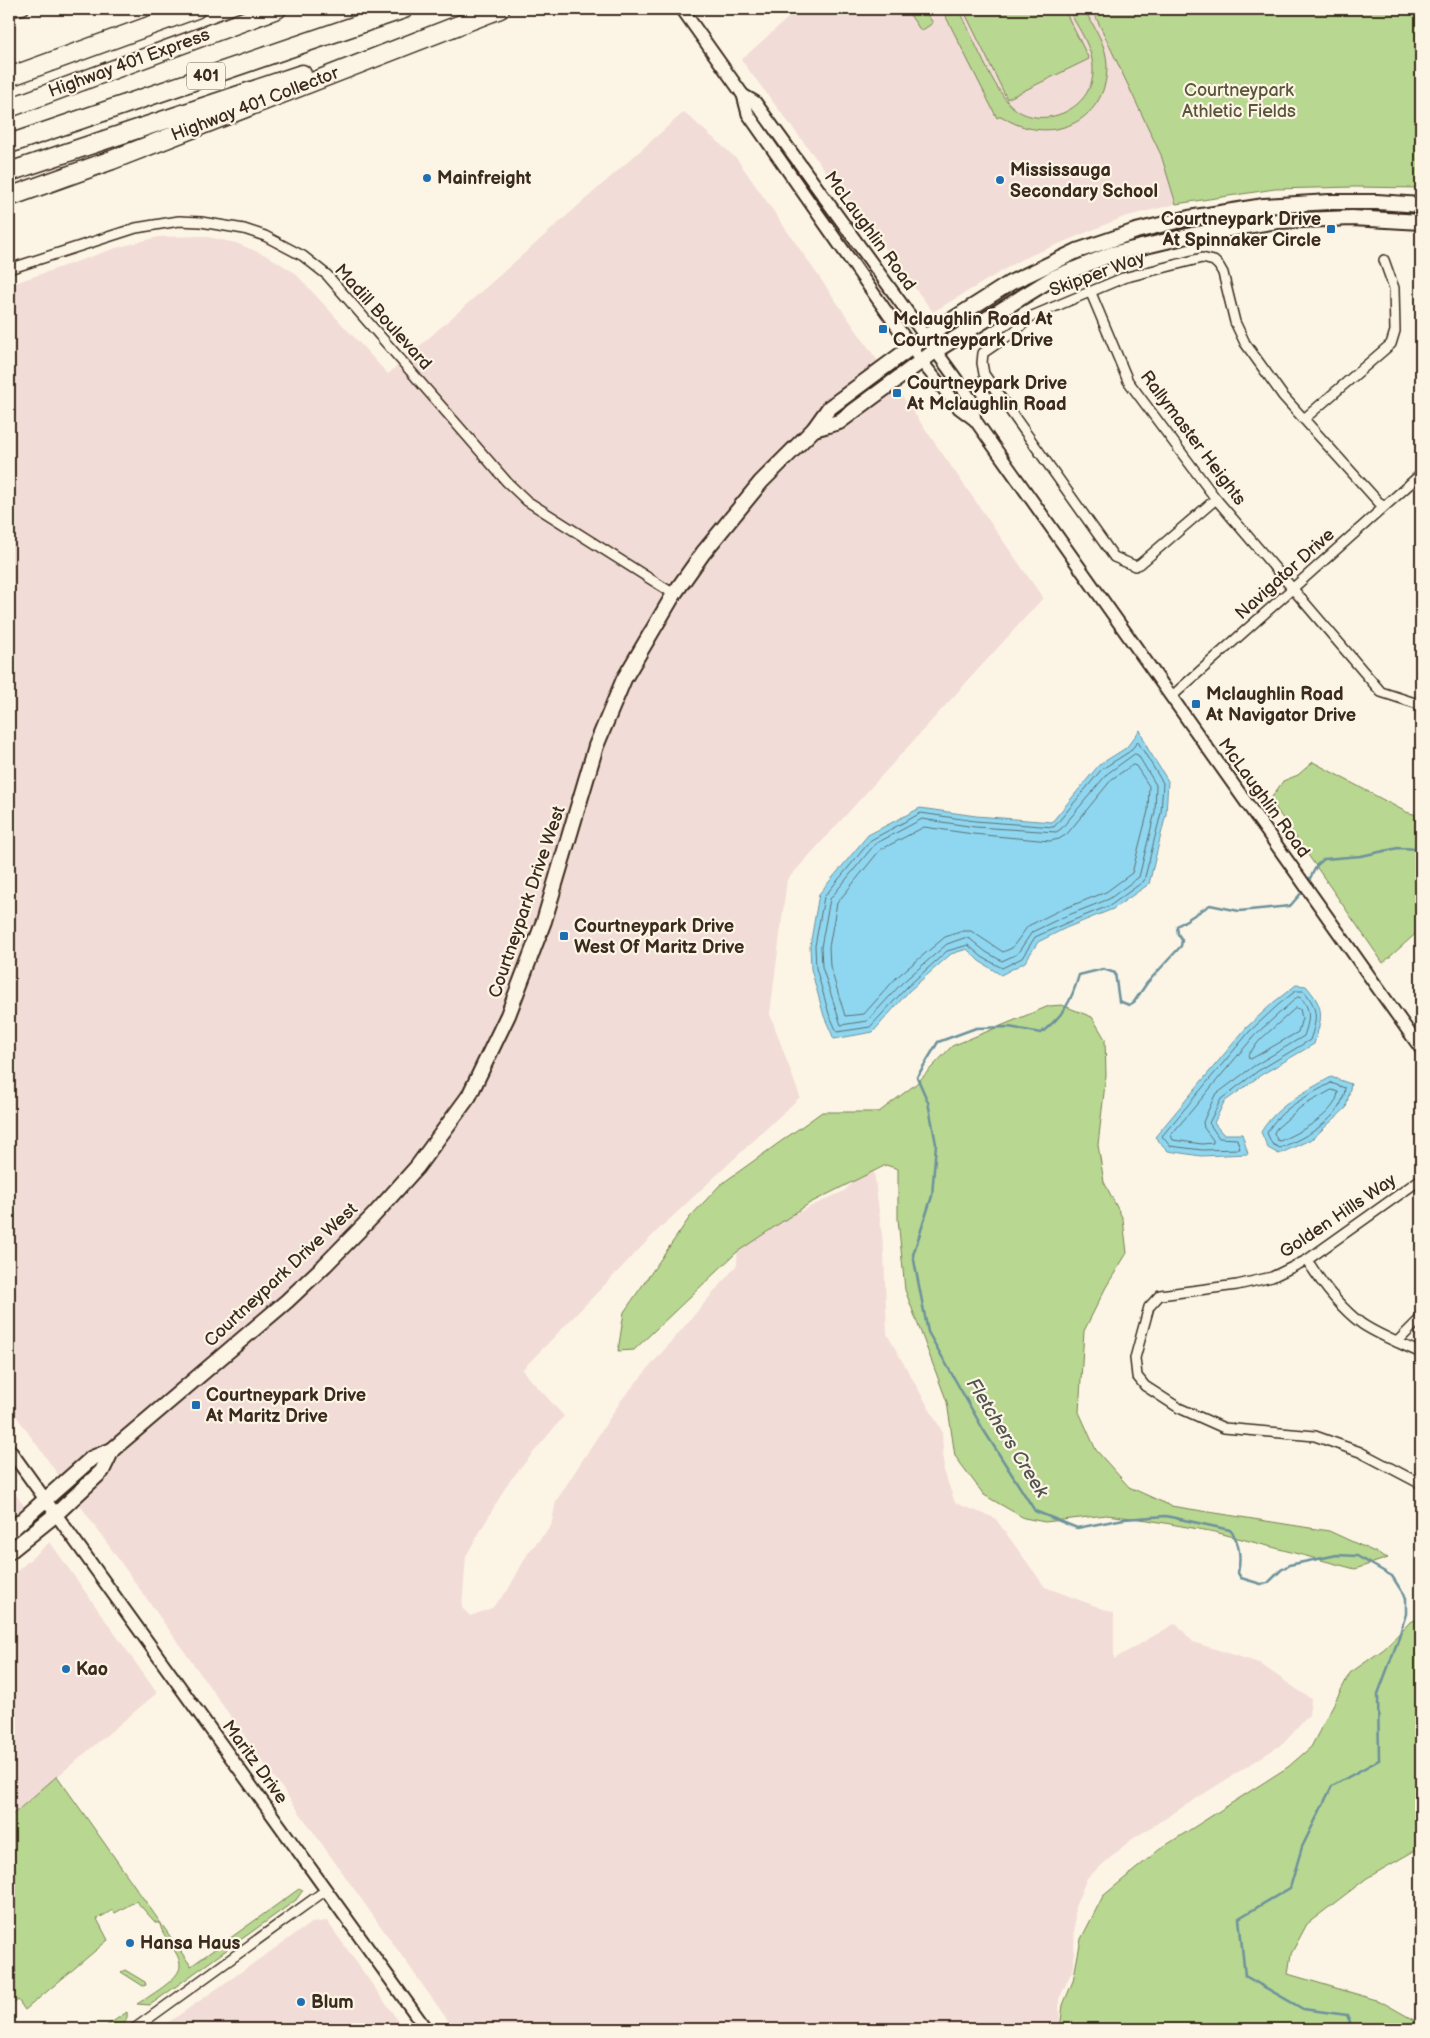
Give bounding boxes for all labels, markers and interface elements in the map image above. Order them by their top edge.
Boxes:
street label: Highway 401 Express [45,24,213,102]
street label: Highway 401 Collector [168,62,342,146]
road number: 401 [187,62,225,90]
park label: Courtneypark Athletic Fields [1182,80,1296,122]
place label: Mississauga Secondary School [1010,160,1158,202]
street label: McLaughlin Road [820,167,920,295]
place label: Mainfreight [437,168,531,189]
marker: Mainfreight [421,172,433,184]
marker: Mississauga Secondary School [994,174,1006,186]
place label: Courtneypark Drive At Spinnaker Circle [1161,209,1321,251]
marker: Courtneypark Drive At Spinnaker Circle [1325,223,1337,235]
street label: Skipper Way [1047,247,1148,301]
street label: Madill Boulevard [330,260,436,374]
place label: Mclaughlin Road At Courtneypark Drive [893,309,1053,351]
marker: Mclaughlin Road At Courtneypark Drive [877,323,889,335]
street label: Rallymaster Heights [1136,367,1250,509]
place label: Courtneypark Drive At Mclaughlin Road [906,373,1067,415]
marker: Courtneypark Drive At Mclaughlin Road [891,387,903,399]
street label: Navigator Drive [1231,524,1339,624]
place label: Mclaughlin Road At Navigator Drive [1205,684,1356,726]
marker: Mclaughlin Road At Navigator Drive [1190,698,1202,710]
street label: McLaughlin Road [1214,734,1314,862]
street label: Courtneypark Drive West [484,803,570,1001]
place label: Courtneypark Drive West Of Maritz Drive [574,916,744,958]
marker: Courtneypark Drive West Of Maritz Drive [558,930,570,942]
street label: Golden Hills Way [1276,1169,1401,1263]
street label: Courtneypark Drive West [200,1198,362,1351]
water label: Fletchers Creek [961,1374,1053,1503]
place label: Courtneypark Drive At Maritz Drive [205,1385,366,1427]
marker: Courtneypark Drive At Maritz Drive [190,1399,202,1411]
place label: Kao [76,1659,108,1680]
marker: Kao [60,1663,72,1675]
street label: Maritz Drive [218,1716,292,1808]
place label: Hansa Haus [140,1933,240,1954]
marker: Hansa Haus [124,1937,136,1949]
place label: Blum [311,1992,354,2013]
marker: Blum [295,1996,307,2008]

